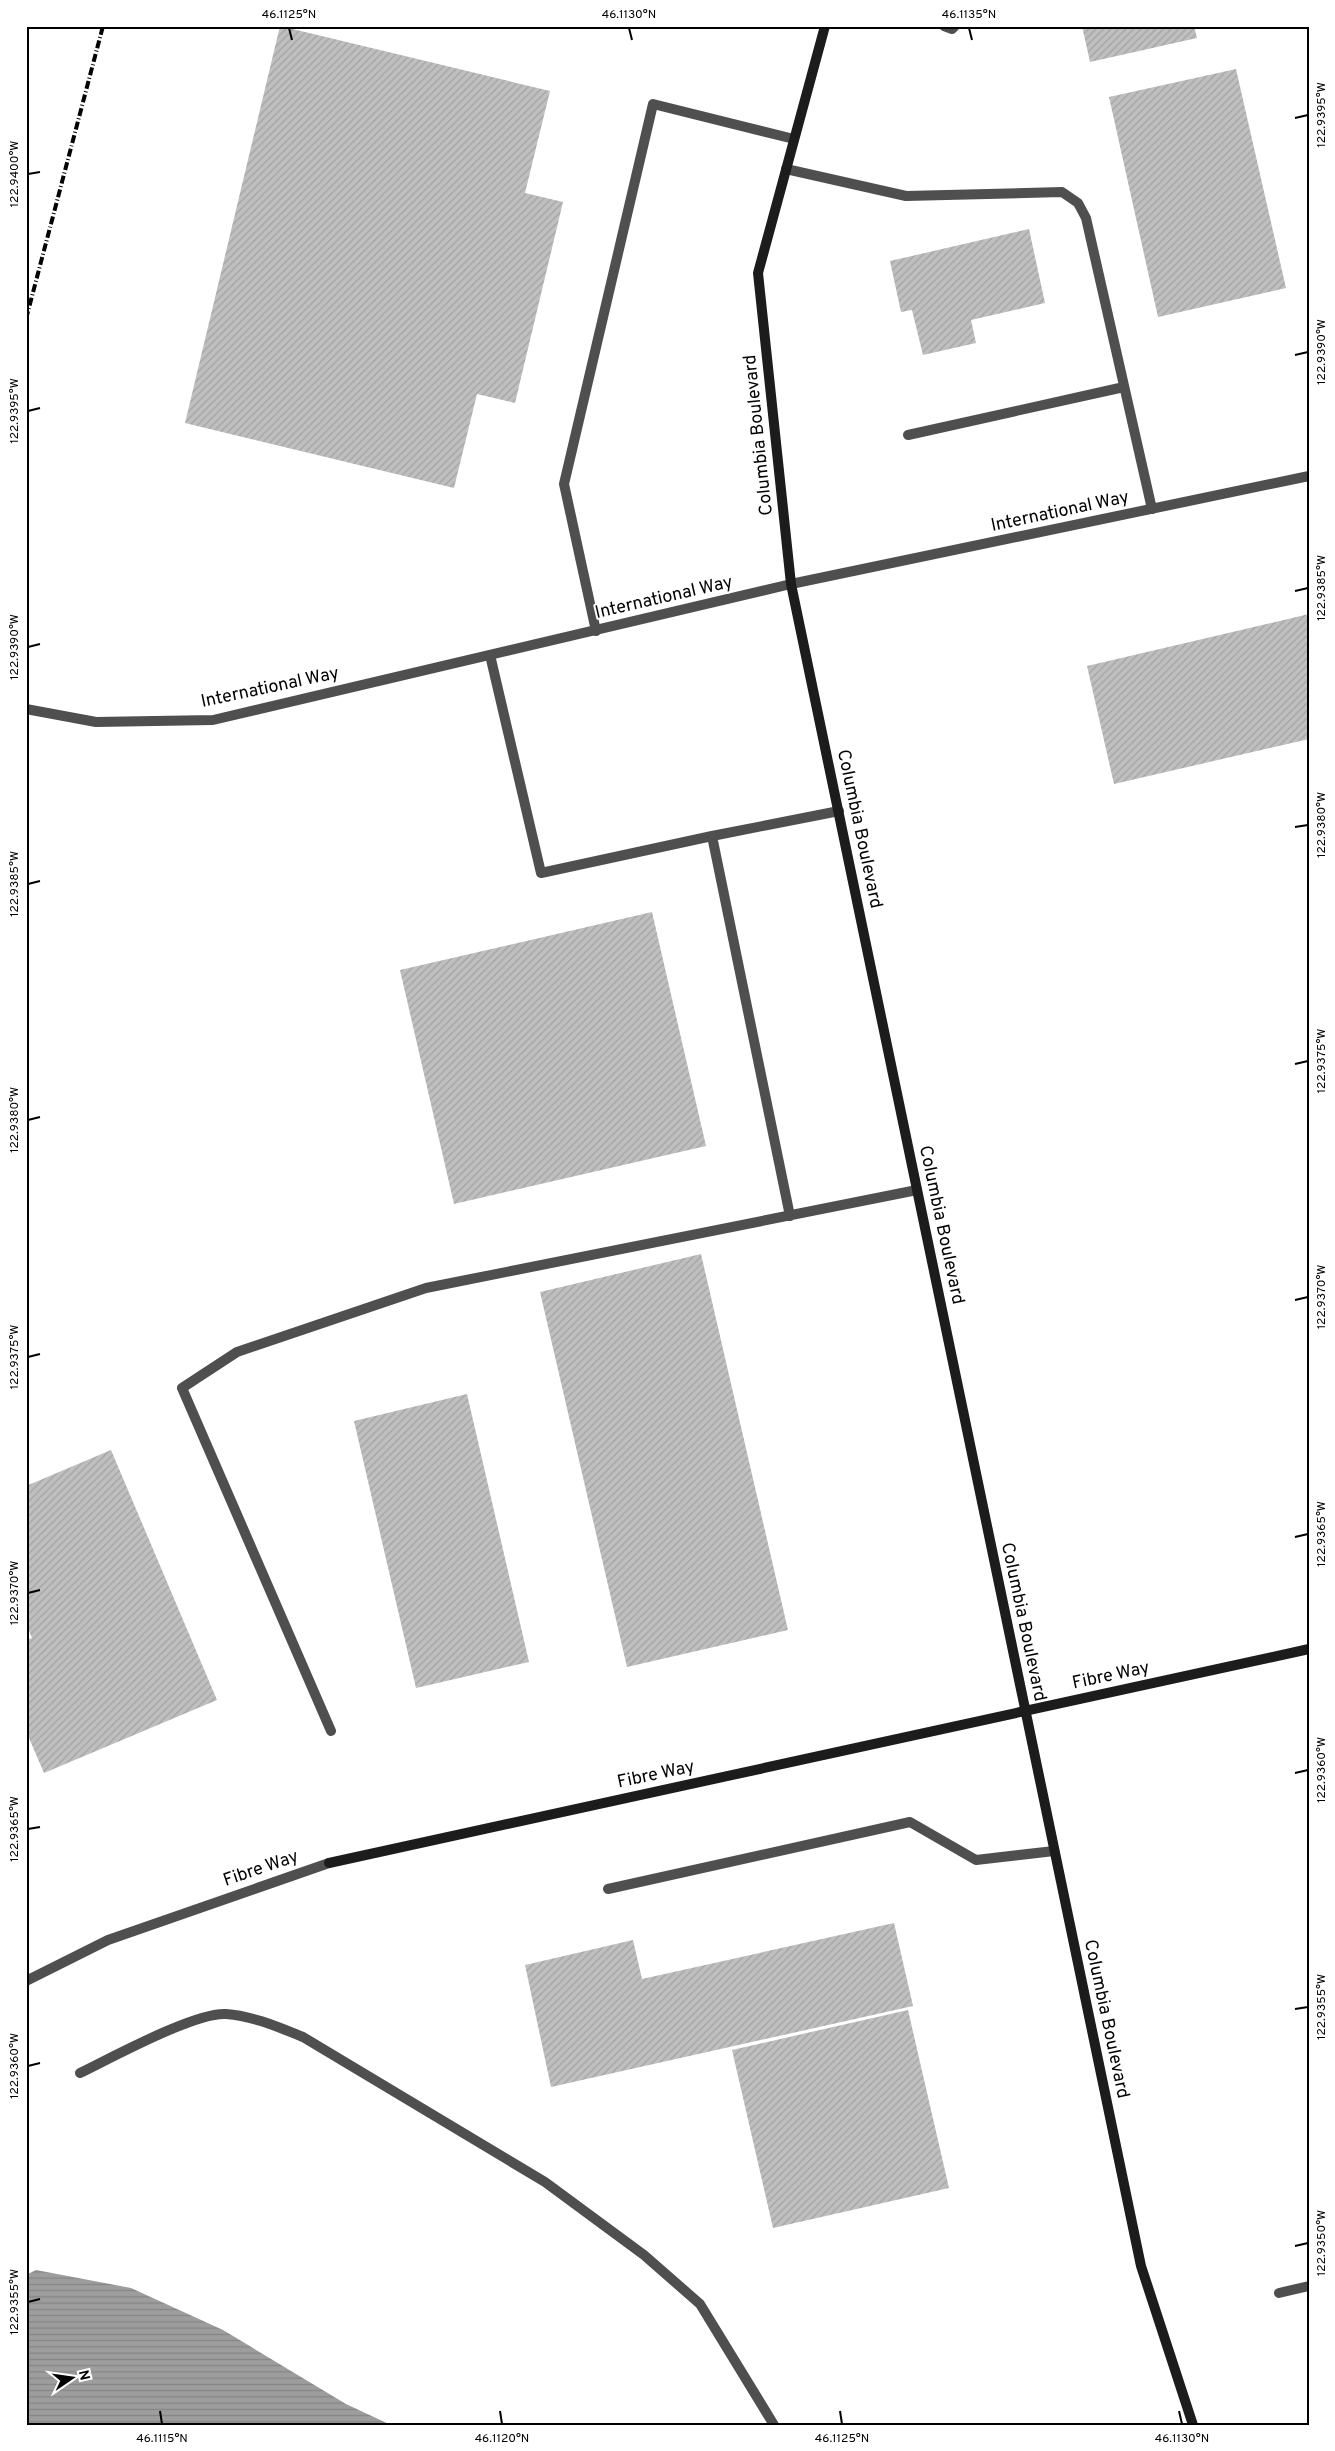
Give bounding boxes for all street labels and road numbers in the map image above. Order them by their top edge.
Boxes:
street label: Columbia Boulevard [739,353,779,517]
street label: International Way [989,486,1131,538]
street label: International Way [593,571,735,625]
street label: International Way [199,662,341,714]
street label: Columbia Boulevard [831,747,887,911]
street label: Columbia Boulevard [913,1143,969,1307]
street label: Columbia Boulevard [995,1540,1051,1704]
street label: Fibre Way [1070,1657,1152,1695]
street label: Fibre Way [615,1756,697,1794]
street label: Fibre Way [220,1845,302,1893]
street label: Columbia Boulevard [1078,1937,1134,2101]

